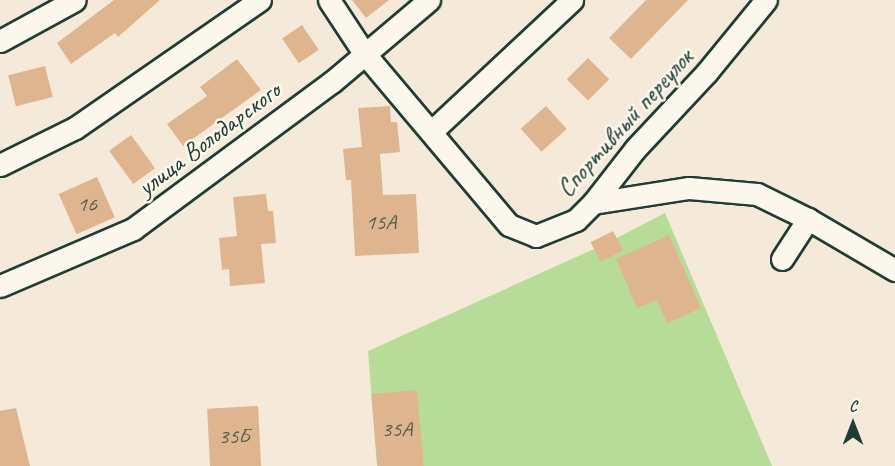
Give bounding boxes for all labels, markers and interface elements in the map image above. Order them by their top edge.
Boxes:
street label: Спортивный переулок [550,42,700,204]
street label: улица Володарского [132,76,286,202]
house number: 16 [77,192,97,218]
house number: 15А [366,210,396,236]
north arrow [823,394,883,454]
text: С [849,396,857,416]
house number: 35А [382,417,412,443]
house number: 35Б [219,424,249,450]

